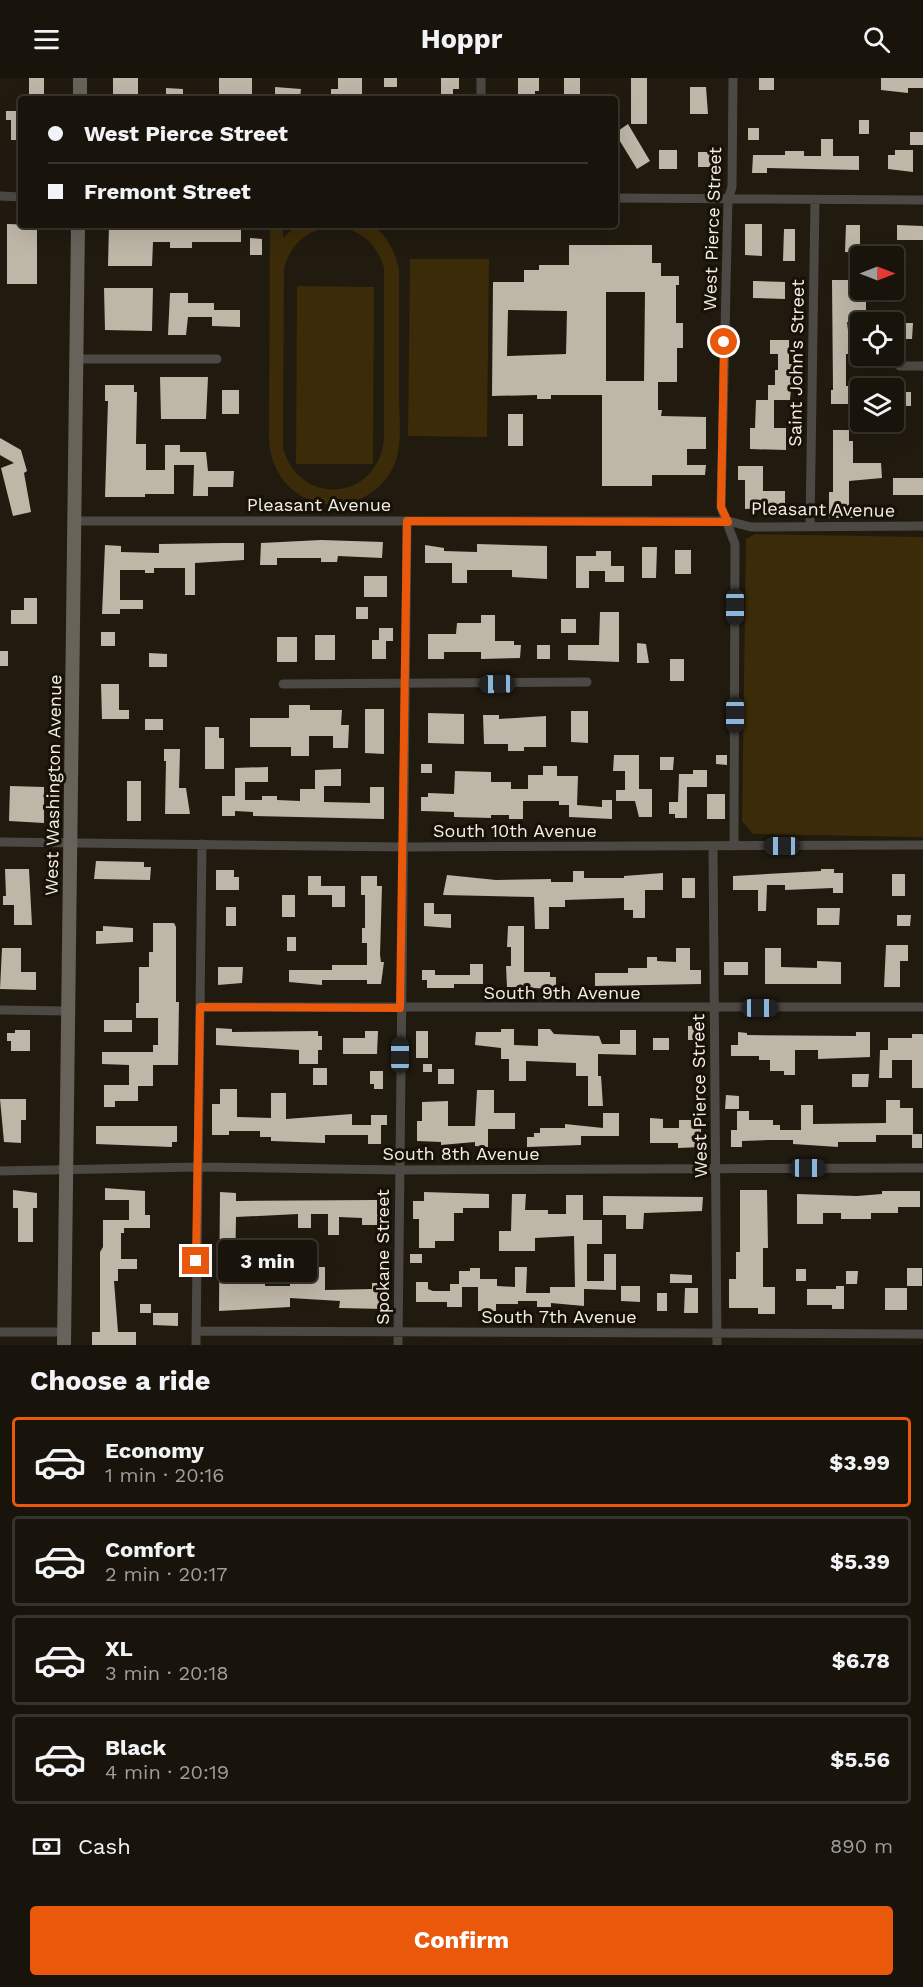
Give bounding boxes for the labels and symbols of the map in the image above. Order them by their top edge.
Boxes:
street label: West Pierce Street [699,146,725,311]
north arrow [850,246,904,300]
street label: Saint John's Street [784,279,808,447]
route start [710,328,737,355]
street label: Pleasant Avenue [247,494,391,515]
street label: Pleasant Avenue [751,497,895,521]
car [726,589,744,625]
street label: West Washington Avenue [41,674,65,896]
car [479,675,515,693]
car [726,697,744,733]
street label: South 10th Avenue [433,820,597,841]
car [764,837,800,855]
street label: South 9th Avenue [483,982,641,1003]
car [742,999,778,1017]
street label: West Pierce Street [687,1013,711,1178]
car [391,1037,409,1073]
street label: South 8th Avenue [382,1143,540,1164]
car [790,1159,826,1177]
street label: Spokane Street [372,1189,393,1325]
callout: 3 min [217,1240,316,1282]
route end [182,1247,209,1274]
street label: South 7th Avenue [481,1306,637,1327]

